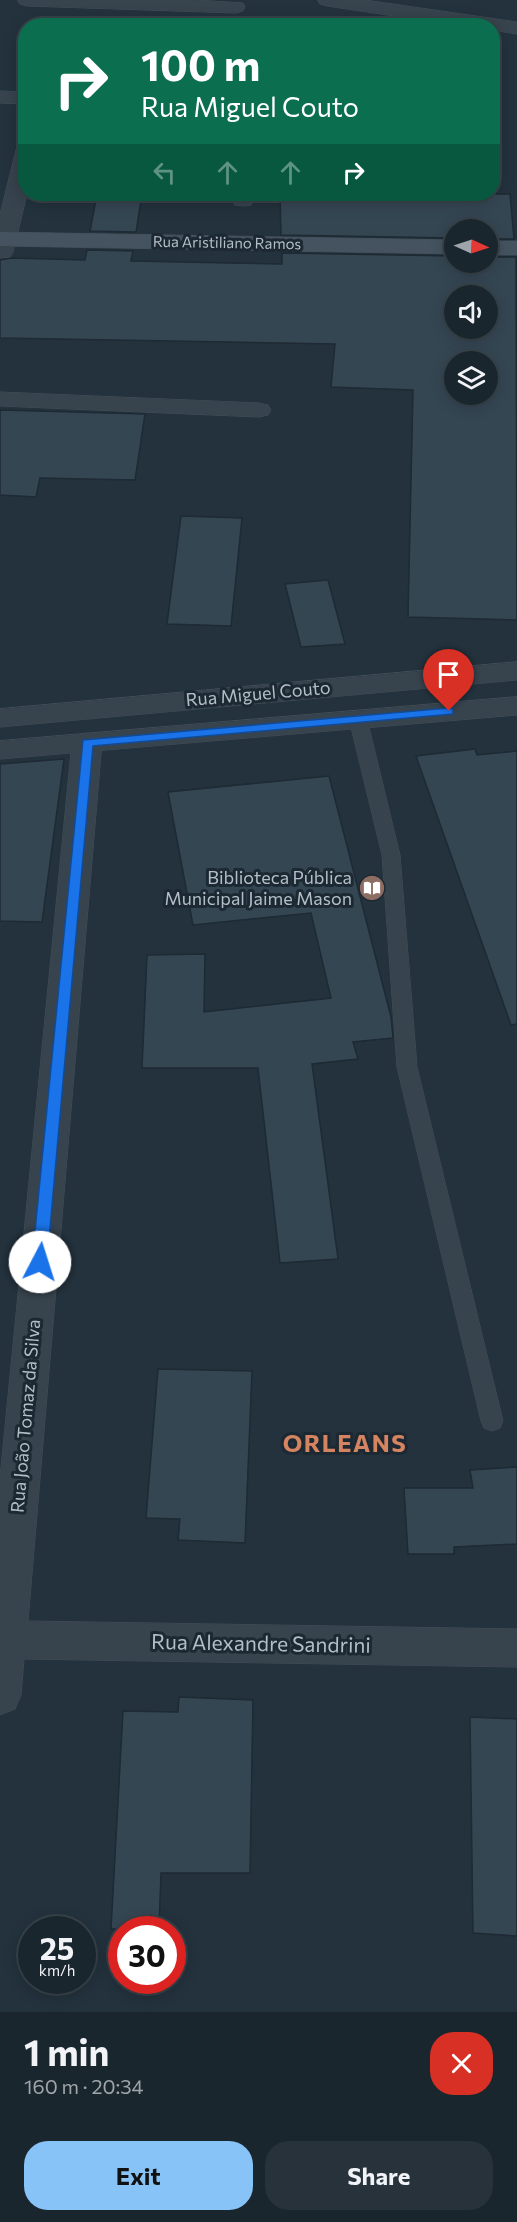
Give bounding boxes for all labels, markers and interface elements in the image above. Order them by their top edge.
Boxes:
text: 100 m [141,38,261,90]
icon: right [42,42,120,120]
text: Rua Miguel Couto [141,90,359,123]
icon: left [148,156,181,189]
icon: ahead [211,156,244,189]
icon: ahead [274,156,307,189]
icon: right [337,156,370,189]
north arrow [444,219,498,273]
map controls [444,219,498,405]
street label: Rua Aristiliano Ramos [153,232,302,252]
button: sound [444,285,498,339]
button: layers [444,351,498,405]
pin [423,649,474,711]
icon: arrive [432,658,465,691]
street label: Rua Miguel Couto [185,676,331,710]
place label: Biblioteca Pública Municipal Jaime Mason [165,866,352,909]
library icon: Biblioteca Pública Municipal Jaime Mason [357,873,387,903]
position arrow [8,1230,72,1294]
street label: Rua João Tomaz da Silva [6,1318,44,1514]
district label: ORLEANS [283,1428,407,1457]
street label: Rua Alexandre Sandrini [151,1628,371,1657]
speed limit sign: 30 [108,1916,186,1994]
text: 25 [40,1929,74,1966]
text: km/h [39,1961,75,1979]
text: 1 min [24,2029,109,2073]
button: close [430,2032,493,2095]
text: 160 m · 20:34 [24,2074,144,2098]
button: Exit [24,2141,253,2210]
button: Share [265,2141,493,2210]

